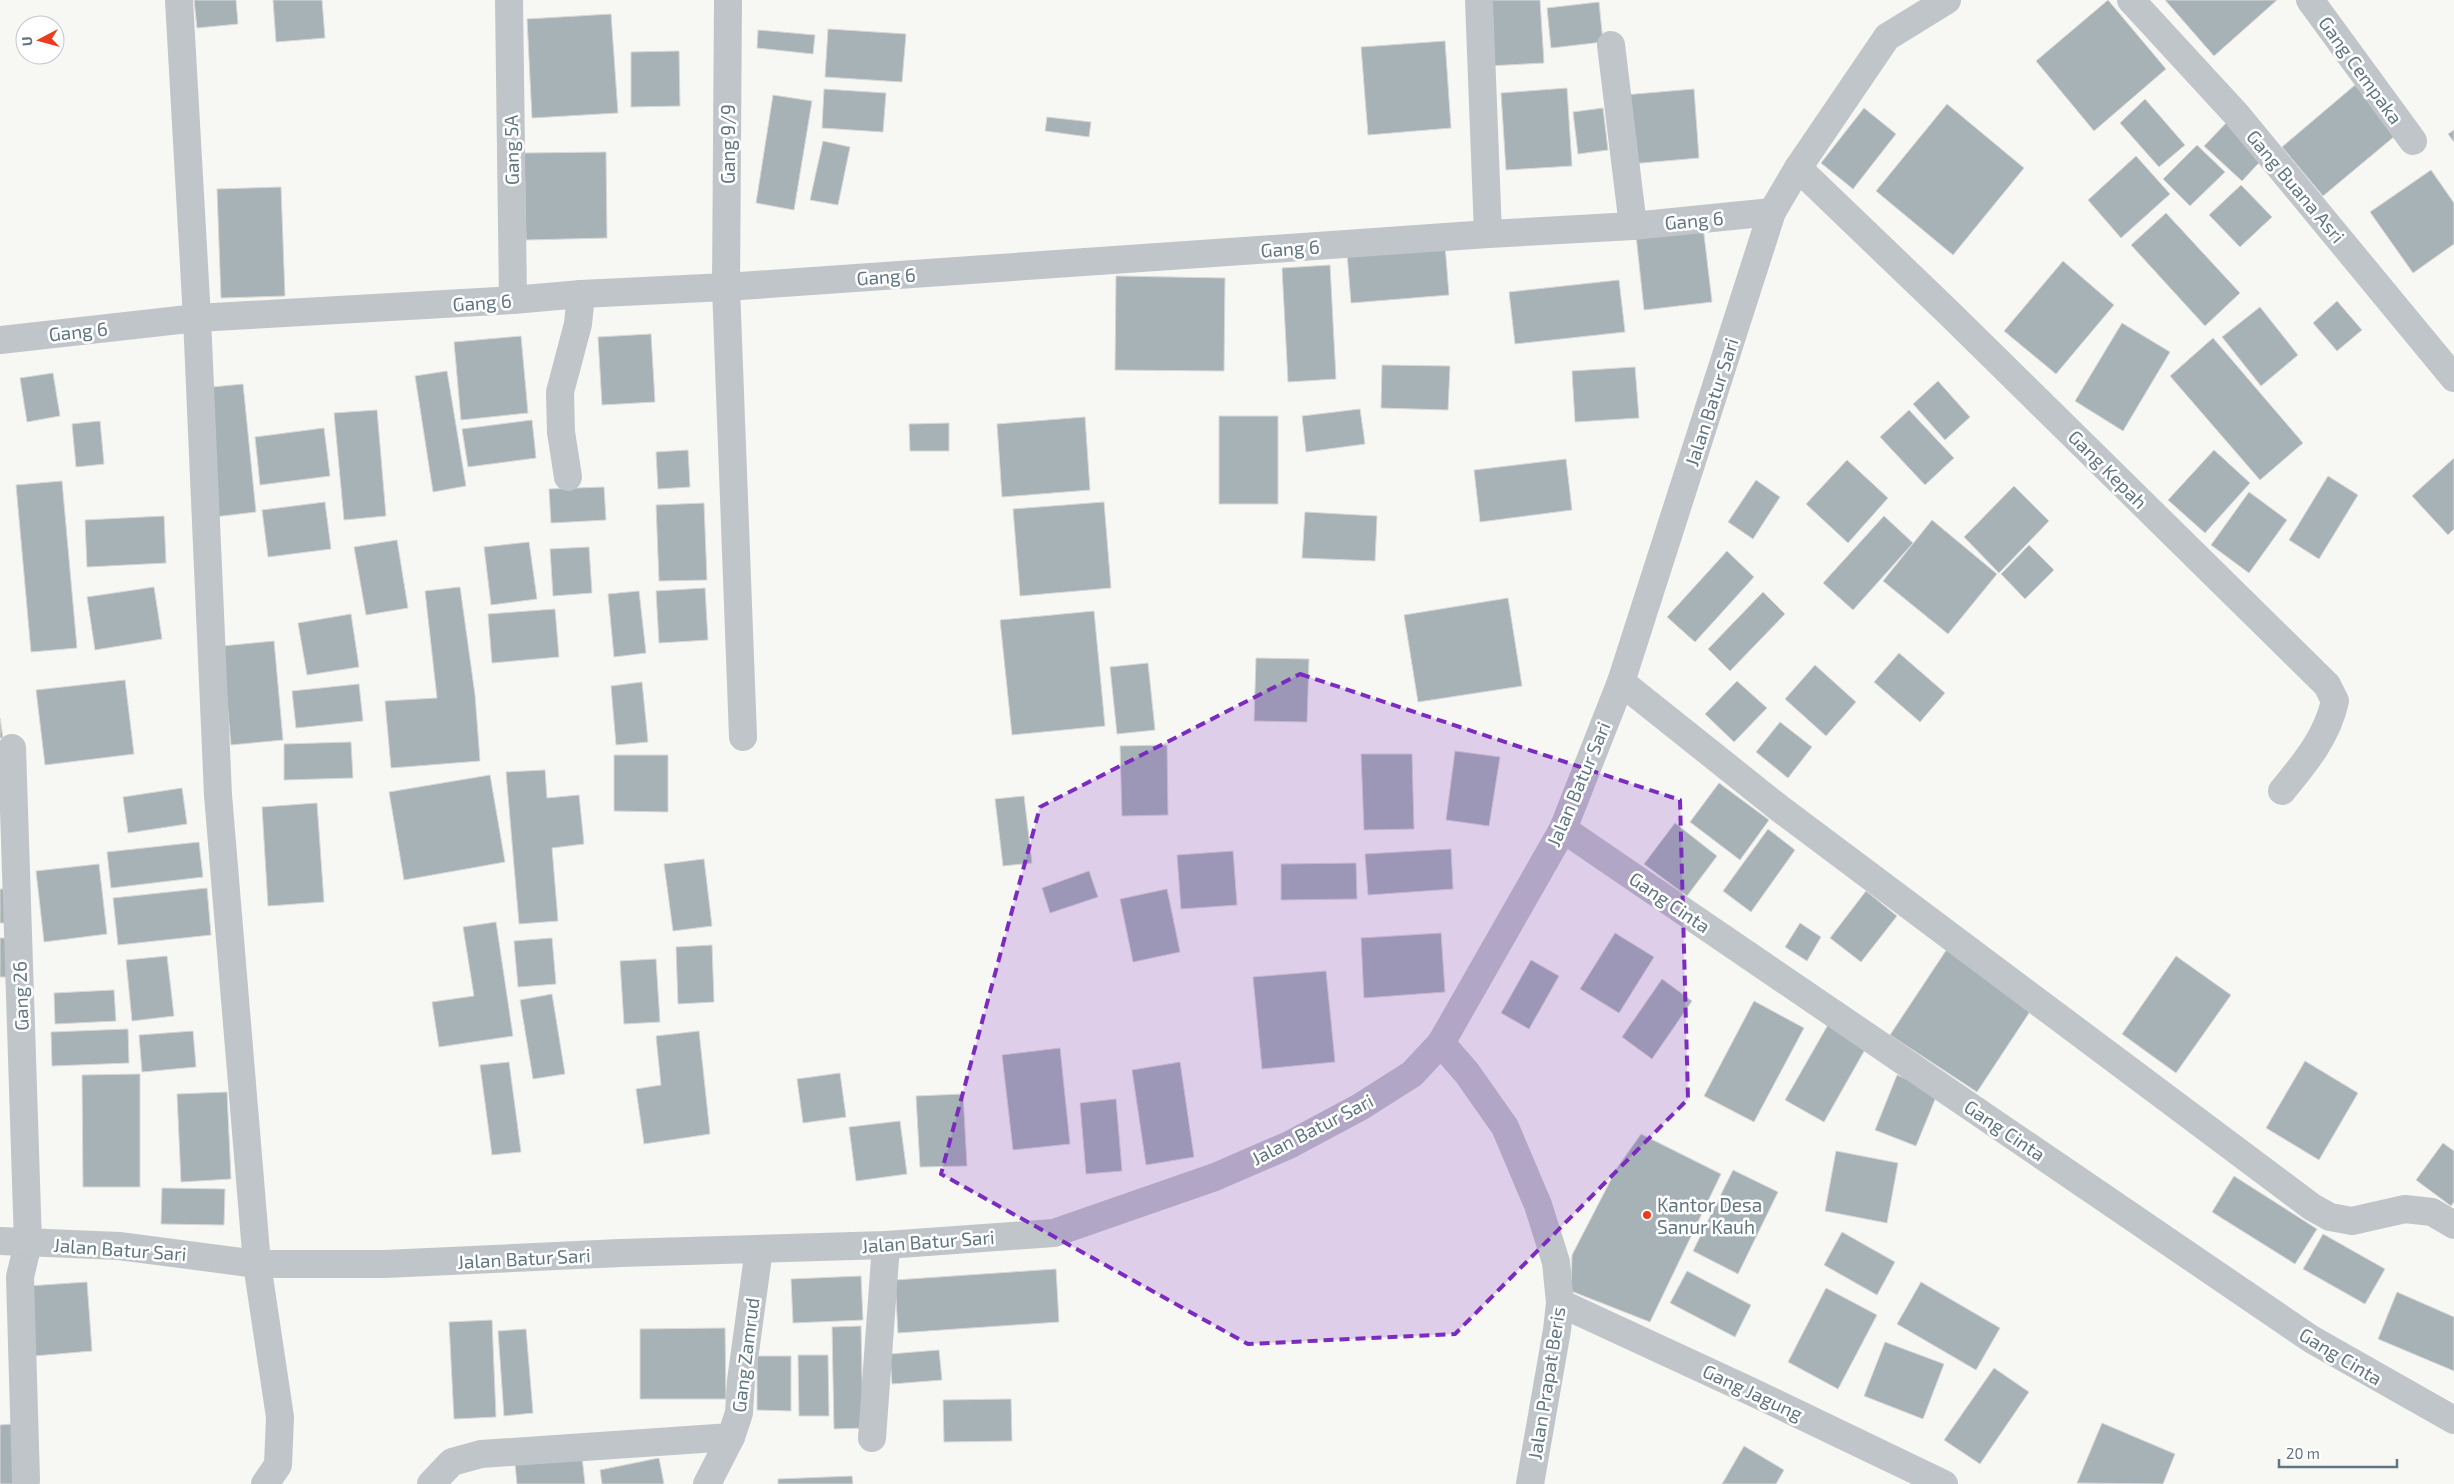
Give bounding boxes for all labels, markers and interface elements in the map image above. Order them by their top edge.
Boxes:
street label: Gang Cempaka [2314,12,2408,128]
north arrow [15,15,65,65]
text: U [18,36,36,47]
street label: Gang 9/9 [716,104,739,184]
street label: Gang 5A [499,115,523,185]
street label: Gang Buana Asri [2242,125,2350,247]
street label: Gang 6 [1664,206,1724,234]
street label: Gang 6 [1260,234,1320,262]
street label: Gang 6 [856,262,916,290]
street label: Gang 6 [452,288,512,316]
street label: Gang 6 [47,316,109,346]
street label: Jalan Batur Sari [1679,335,1743,469]
street label: Gang Kepah [2064,425,2152,513]
street label: Jalan Batur Sari [1541,718,1615,850]
street label: Gang Cinta [1625,867,1715,937]
street label: Gang 26 [7,961,33,1031]
street label: Jalan Batur Sari [1247,1088,1377,1170]
street label: Gang Cinta [1960,1095,2050,1165]
place label: Kantor Desa Sanur Kauh [1657,1193,1762,1238]
marker: Kantor Desa Sanur Kauh [1641,1209,1653,1221]
street label: Jalan Batur Sari [861,1225,995,1257]
street label: Jalan Batur Sari [53,1233,187,1265]
street label: Jalan Batur Sari [457,1243,591,1273]
street label: Gang Zamrud [727,1296,763,1414]
street label: Jalan Prapat Beris [1523,1305,1569,1461]
street label: Gang Cinta [2295,1322,2387,1390]
street label: Gang Jagung [1699,1359,1807,1425]
scale bar [2279,1436,2396,1468]
text: 20 m [2286,1444,2320,1462]

